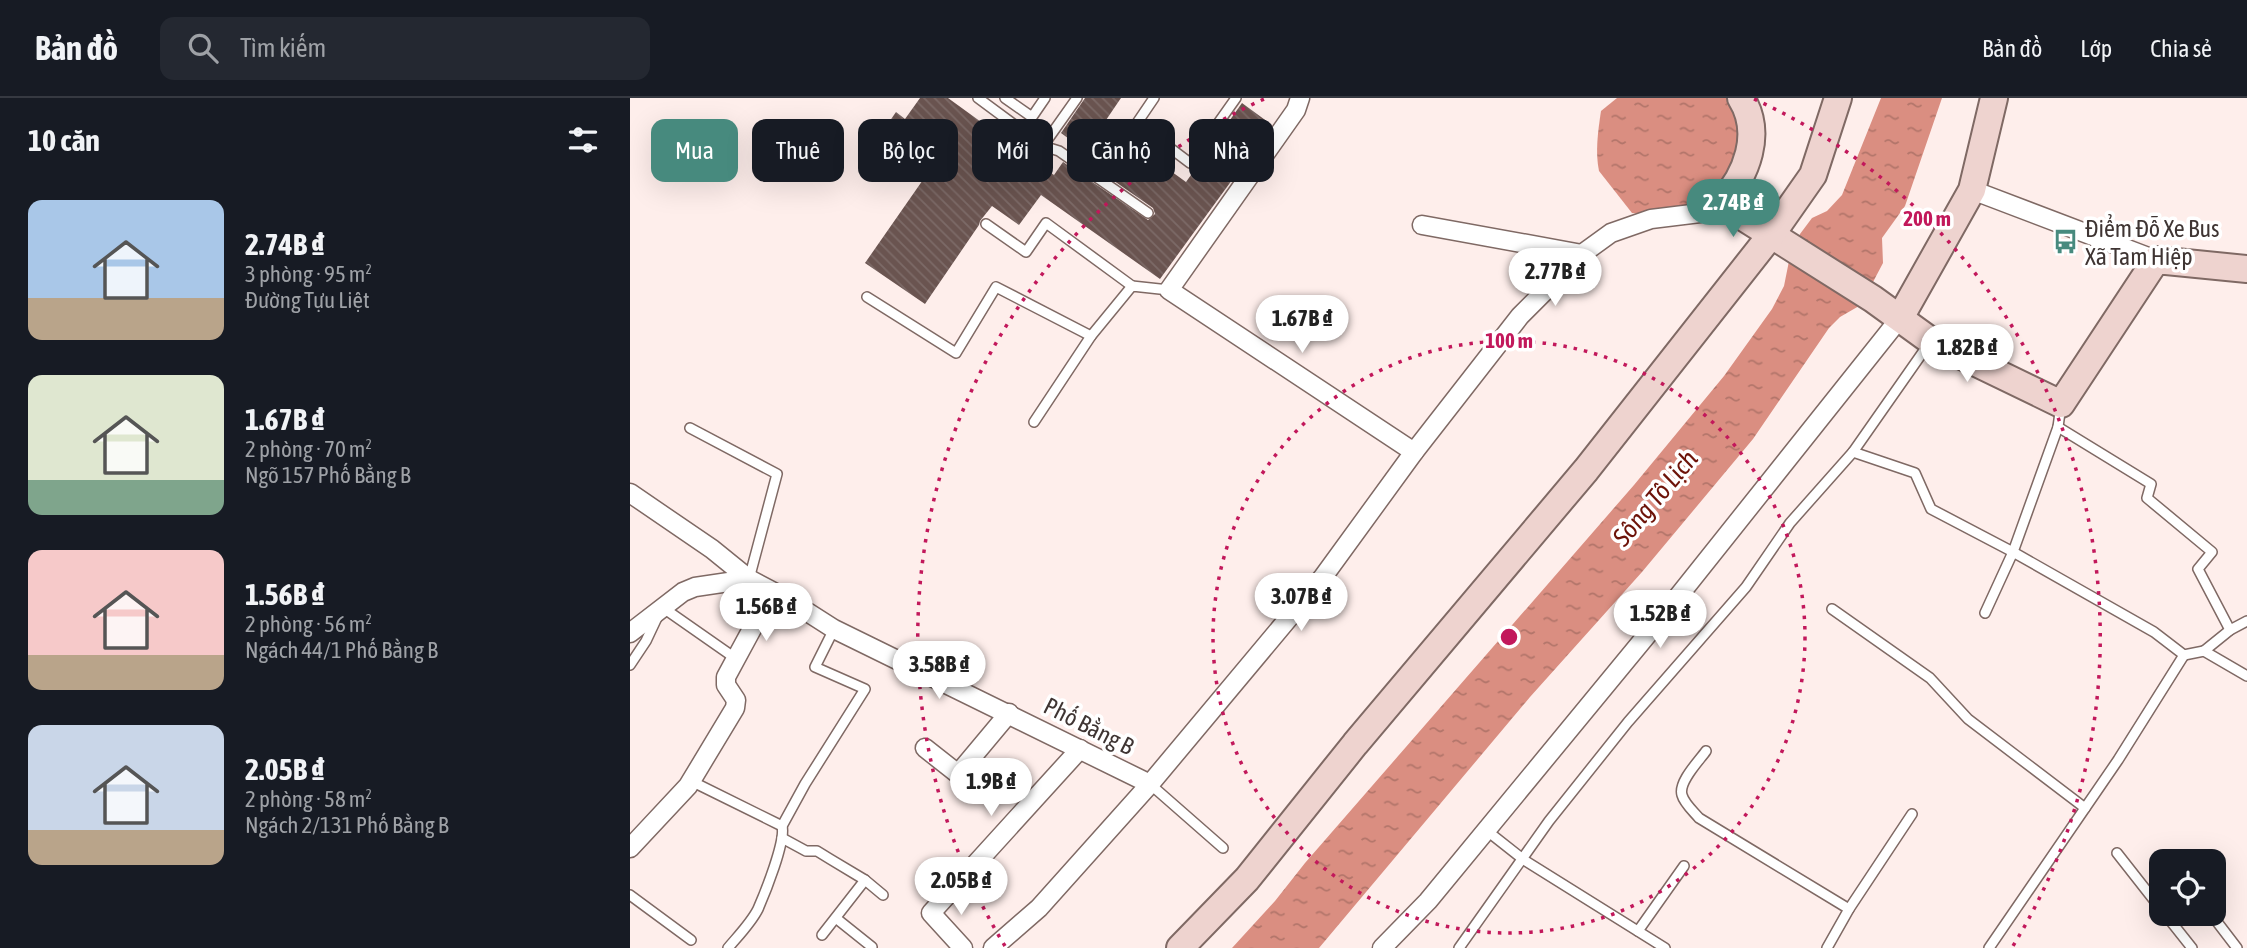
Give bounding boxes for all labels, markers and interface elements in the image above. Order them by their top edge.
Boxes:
search box [160,17,650,80]
text: Bản đồ [35,29,118,67]
icon: search [184,29,222,67]
text: Tìm kiếm [240,33,326,63]
text: Bản đồ [1982,35,2042,62]
text: Lớp [2080,35,2112,62]
text: Chia sẻ [2150,35,2212,62]
chip: Mua [651,119,738,182]
chip: Thuê [752,119,844,182]
chip: Bộ lọc [858,119,958,182]
chip: Mới [972,119,1053,182]
chip: Căn hộ [1067,119,1175,182]
chip: Nhà [1189,119,1274,182]
icon: filters [564,121,602,159]
text: 10 căn [28,123,100,157]
pin: 2.74B ₫ [1668,180,1798,239]
text: 2.74B ₫ [1703,189,1763,215]
text: 200 m [1903,206,1951,230]
place label: Điểm Đỗ Xe Bus Xã Tam Hiệp [2085,213,2220,270]
text: 2.74B ₫ [245,227,324,261]
icon: home [84,228,168,312]
bus stop icon: Điểm Đỗ Xe Bus Xã Tam Hiệp [2051,228,2079,256]
pin: 2.77B ₫ [1490,248,1620,308]
text: 2.77B ₫ [1525,258,1585,284]
text: 3 phòng · 95 m² [245,261,372,287]
text: Đường Tựu Liệt [245,287,370,313]
pin: 1.67B ₫ [1237,296,1367,355]
text: 1.67B ₫ [1272,305,1332,331]
pin: 1.82B ₫ [1902,324,2032,384]
text: 100 m [1485,328,1533,352]
text: 1.82B ₫ [1937,334,1997,360]
text: 1.67B ₫ [245,402,324,436]
icon: home [84,403,168,487]
text: 2 phòng · 70 m² [245,436,372,462]
water label: Sông Tô Lịch [1606,444,1704,553]
text: Ngõ 157 Phố Bằng B [245,462,411,488]
pin: 3.07B ₫ [1236,574,1366,633]
text: 1.56B ₫ [245,577,324,611]
icon: home [84,578,168,662]
text: 3.07B ₫ [1271,583,1331,609]
pin: 1.56B ₫ [701,584,831,643]
pin: 1.52B ₫ [1595,590,1725,650]
text: 1.56B ₫ [736,593,796,619]
text: 1.52B ₫ [1630,600,1690,626]
text: 2 phòng · 56 m² [245,611,372,637]
centre of rings [1497,625,1521,649]
text: Ngách 44/1 Phố Bằng B [245,637,438,663]
pin: 3.58B ₫ [874,642,1004,701]
text: 3.58B ₫ [909,651,969,677]
street label: Phố Bằng B [1040,692,1139,760]
text: 2.05B ₫ [245,752,324,786]
icon: home [84,753,168,837]
pin: 1.9B ₫ [934,758,1048,818]
text: 1.9B ₫ [966,768,1016,794]
text: 2 phòng · 58 m² [245,786,372,812]
text: Ngách 2/131 Phố Bằng B [245,812,449,838]
map controls [2149,849,2226,926]
button: locate [2149,849,2226,926]
pin: 2.05B ₫ [896,858,1026,917]
text: 2.05B ₫ [931,867,991,893]

